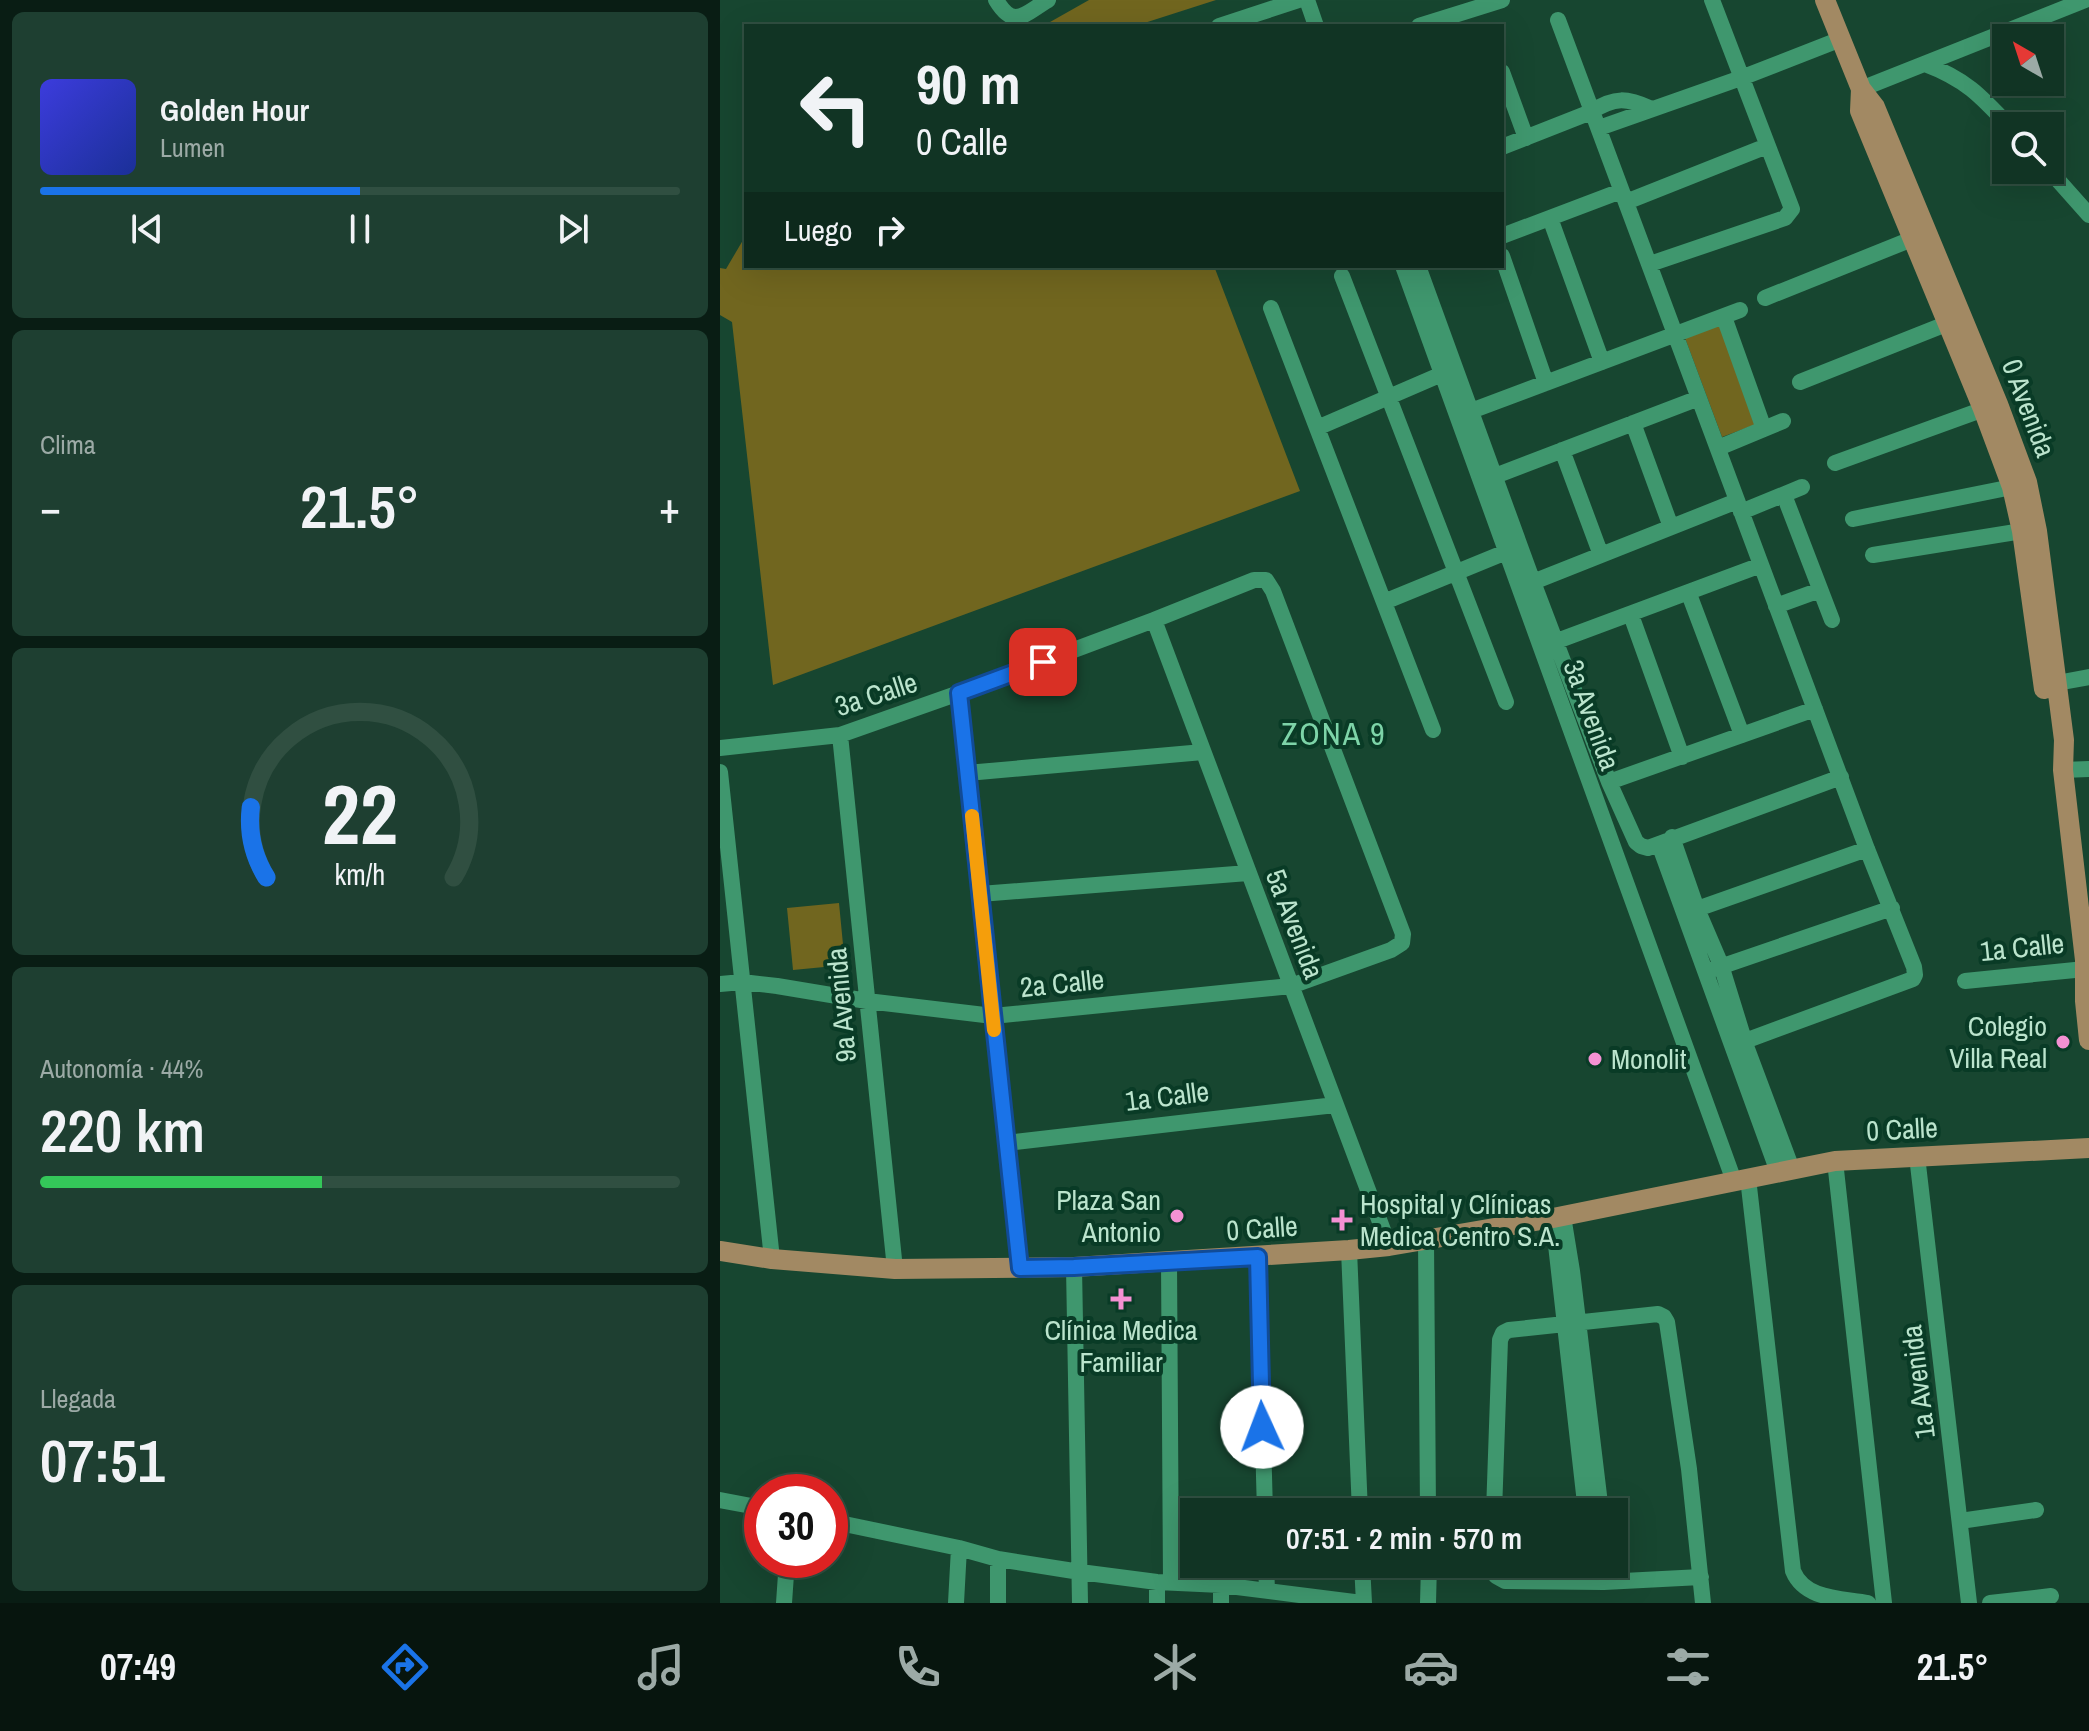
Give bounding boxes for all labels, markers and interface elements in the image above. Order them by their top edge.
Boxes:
north arrow [1992,24,2064,96]
map controls [1992,24,2064,184]
text: 90 m [916,46,1021,121]
icon: left [784,56,888,160]
text: Golden Hour [160,90,309,130]
button: search [1992,112,2064,184]
text: 0 Calle [916,118,1008,166]
text: Lumen [160,130,225,165]
icon: previous [125,207,169,251]
icon: pause [338,207,382,251]
icon: next [551,207,595,251]
icon: right [868,208,912,252]
text: Luego [784,210,852,250]
street label: 0 Avenida [1993,354,2065,463]
text: Clima [40,427,96,462]
text: 21.5° [300,466,420,547]
text: − [40,477,61,537]
text: + [659,477,680,537]
pin [1009,628,1077,696]
icon: arrive [1021,640,1065,684]
street label: 3a Avenida [1555,655,1630,776]
street label: 3a Calle [830,663,922,725]
district label: ZONA 9 [1281,712,1387,755]
text: 22 [322,757,398,869]
text: km/h [335,855,385,894]
street label: 5a Avenida [1257,864,1333,984]
street label: 1a Calle [1978,924,2066,970]
street label: 9a Avenida [817,946,865,1064]
street label: 2a Calle [1018,960,1106,1006]
place label: Colegio Villa Real [1949,1007,2047,1077]
marker: Colegio Villa Real [2054,1033,2072,1051]
place label: Monolit [1611,1040,1686,1078]
marker: Monolit [1586,1050,1604,1068]
text: Autonomía · 44% [40,1051,204,1086]
street label: 1a Calle [1123,1072,1211,1120]
text: 220 km [40,1090,205,1171]
street label: 0 Calle [1865,1108,1939,1150]
place label: Plaza San Antonio [1056,1181,1161,1251]
place label: Hospital y Clínicas Medica Centro S.A. [1360,1185,1560,1255]
marker: Plaza San Antonio [1168,1207,1186,1225]
street label: 0 Calle [1225,1207,1299,1249]
marker: Hospital y Clínicas Medica Centro S.A. [1331,1209,1353,1231]
marker: Clínica Medica Familiar [1110,1288,1132,1310]
place label: Clínica Medica Familiar [1044,1311,1198,1381]
street label: 1a Avenida [1892,1323,1944,1441]
text: Llegada [40,1381,116,1416]
position arrow [1220,1385,1304,1469]
text: 07:51 [40,1420,165,1501]
speed limit sign: 30 [744,1474,848,1578]
text: 07:51 · 2 min · 570 m [1286,1518,1522,1558]
icon: directions [377,1639,433,1695]
icon: music [633,1639,689,1695]
icon: phone [890,1639,946,1695]
icon: climate [1147,1639,1203,1695]
icon: car [1403,1639,1459,1695]
icon: filters [1660,1639,1716,1695]
text: 07:49 [100,1643,176,1691]
text: 21.5° [1917,1643,1989,1691]

